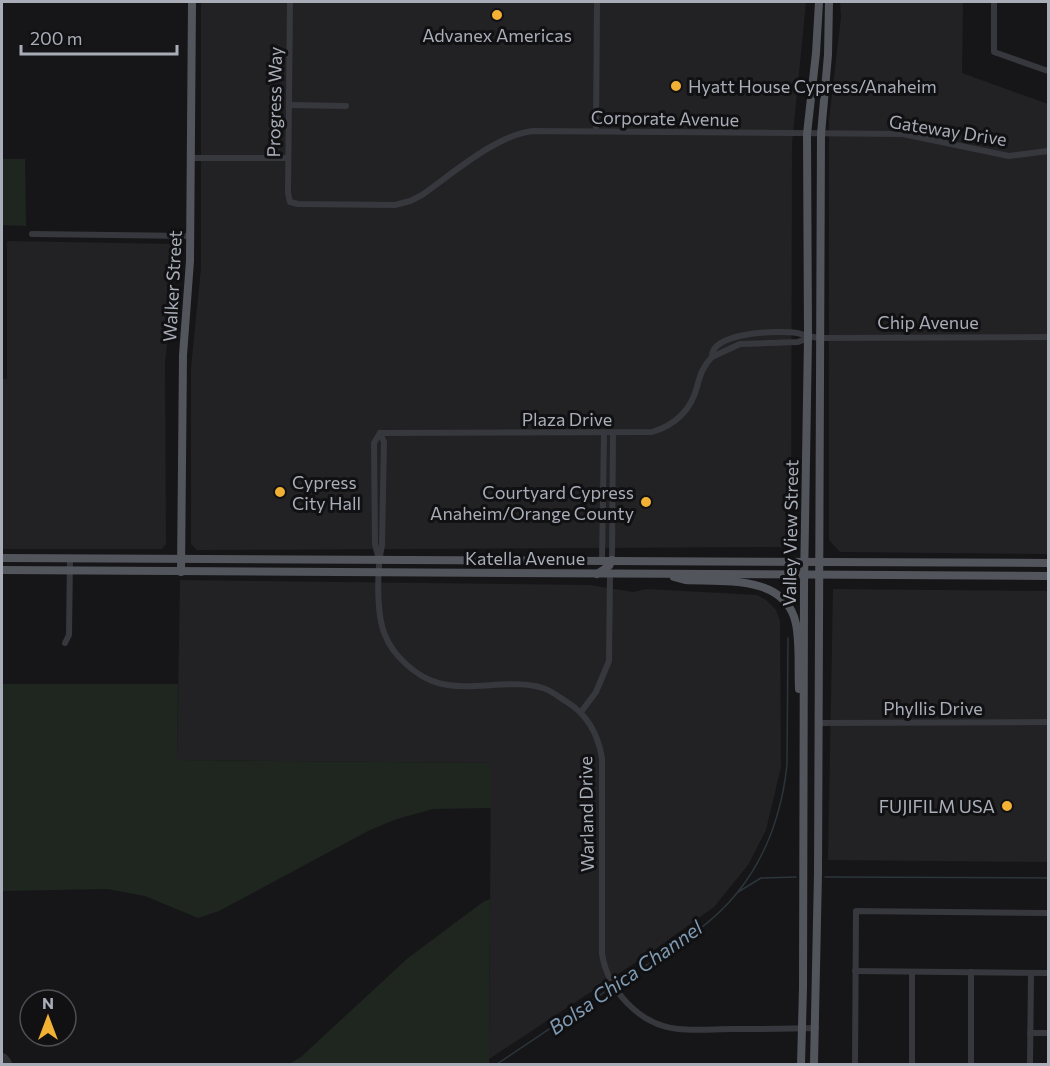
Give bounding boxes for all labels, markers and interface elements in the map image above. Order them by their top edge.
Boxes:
marker: Advanex Americas [490,8,504,22]
scale bar [21,18,177,56]
place label: Advanex Americas [422,24,572,46]
text: 200 m [30,27,83,49]
street label: Progress Way [262,46,286,158]
place label: Hyatt House Cypress/Anaheim [688,75,937,97]
marker: Hyatt House Cypress/Anaheim [669,79,683,93]
street label: Corporate Avenue [591,106,739,130]
street label: Gateway Drive [888,110,1008,150]
street label: Walker Street [158,230,186,342]
street label: Chip Avenue [877,311,979,333]
street label: Plaza Drive [522,408,612,430]
street label: Valley View Street [778,459,802,607]
place label: Cypress City Hall [292,471,361,514]
place label: Courtyard Cypress Anaheim/Orange County [430,481,634,524]
marker: Cypress City Hall [273,485,287,499]
marker: Courtyard Cypress Anaheim/Orange County [639,495,653,509]
street label: Katella Avenue [465,547,585,569]
street label: Phyllis Drive [883,697,983,719]
street label: Warland Drive [574,756,598,872]
place label: FUJIFILM USA [879,795,995,817]
marker: FUJIFILM USA [1000,799,1014,813]
water label: Bolsa Chica Channel [544,914,707,1039]
north arrow [18,988,78,1048]
text: N [42,993,54,1012]

